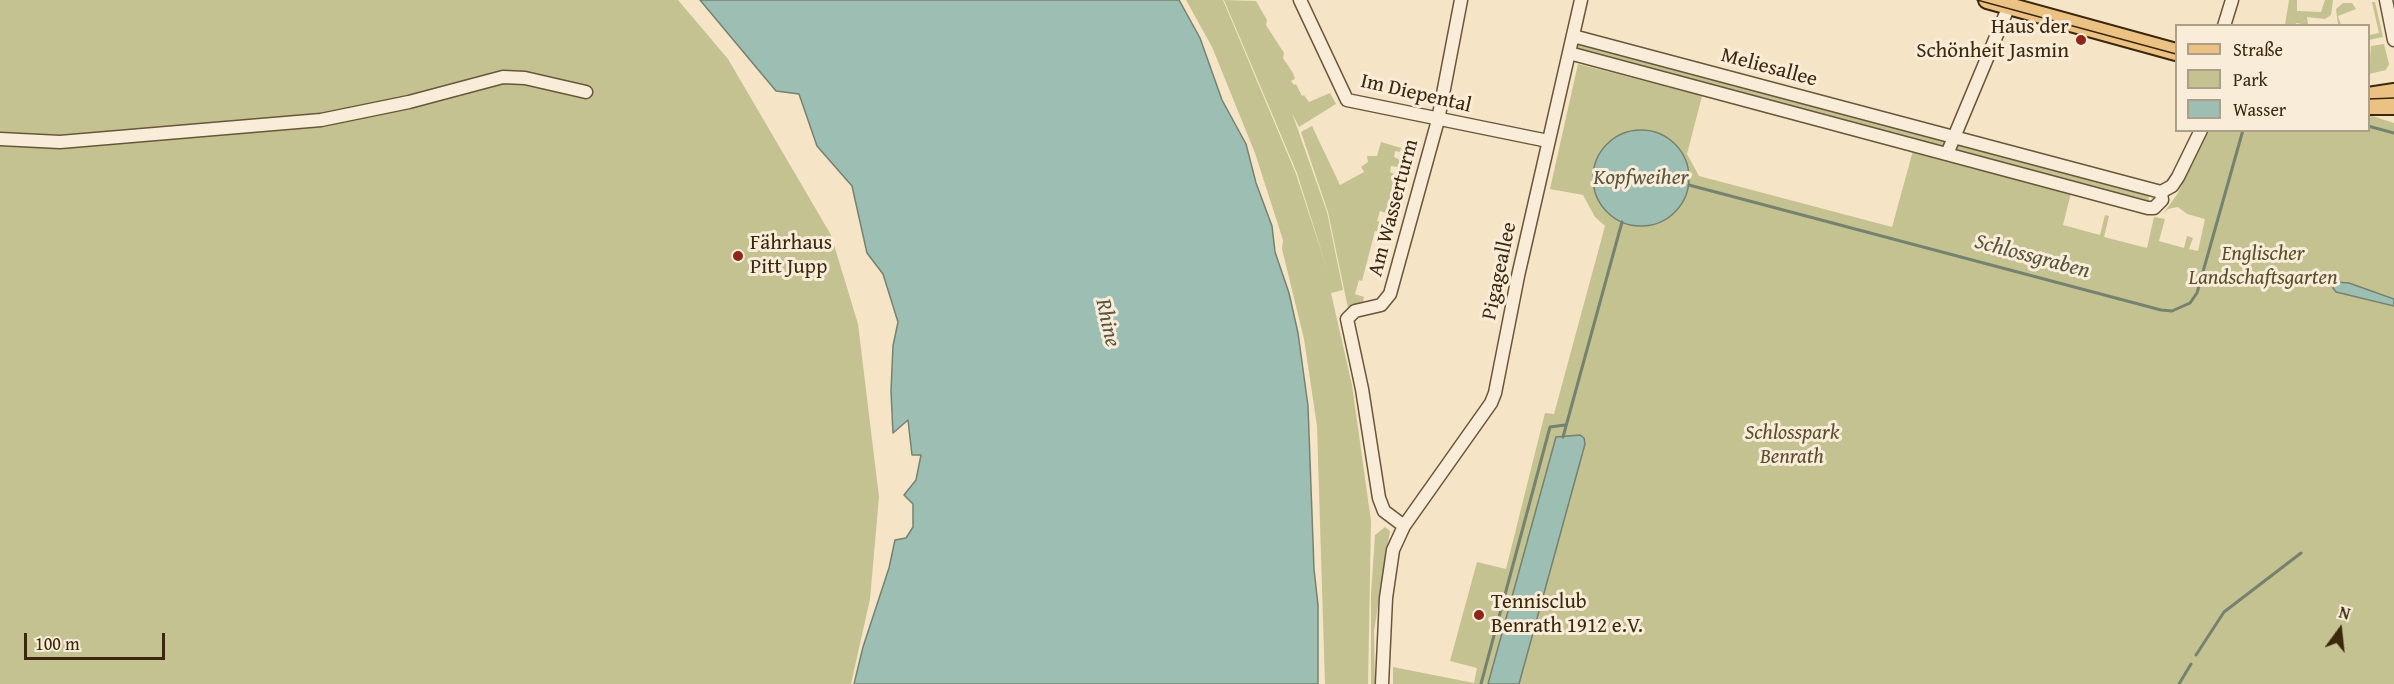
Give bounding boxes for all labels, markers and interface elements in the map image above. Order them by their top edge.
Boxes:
place label: Haus der Schönheit Jasmin [1916,15,2069,65]
legend [2175,24,2370,132]
marker: Haus der Schönheit Jasmin [2074,33,2088,47]
text: Straße [2233,36,2283,63]
street label: Meliesallee [1718,43,1820,93]
text: Park [2233,66,2268,93]
street label: Im Diepental [1358,69,1474,119]
text: Wasser [2233,96,2286,123]
street label: Am Wasserturm [1364,137,1424,279]
water label: Kopfweiher [1593,165,1689,191]
street label: Pigageallee [1477,220,1523,322]
water label: Schlossgraben [1971,229,2093,285]
place label: Fährhaus Pitt Jupp [750,231,832,281]
park label: Englischer Landschaftsgarten [2188,242,2338,292]
marker: Fährhaus Pitt Jupp [731,249,745,263]
water label: Rhine [1089,296,1125,350]
park label: Schlosspark Benrath [1745,421,1839,471]
place label: Tennisclub Benrath 1912 e.V. [1491,590,1643,640]
north arrow [2310,600,2370,660]
text: N [2336,600,2353,626]
marker: Tennisclub Benrath 1912 e.V. [1472,608,1486,622]
scale bar [27,621,168,659]
text: 100 m [35,630,80,657]

